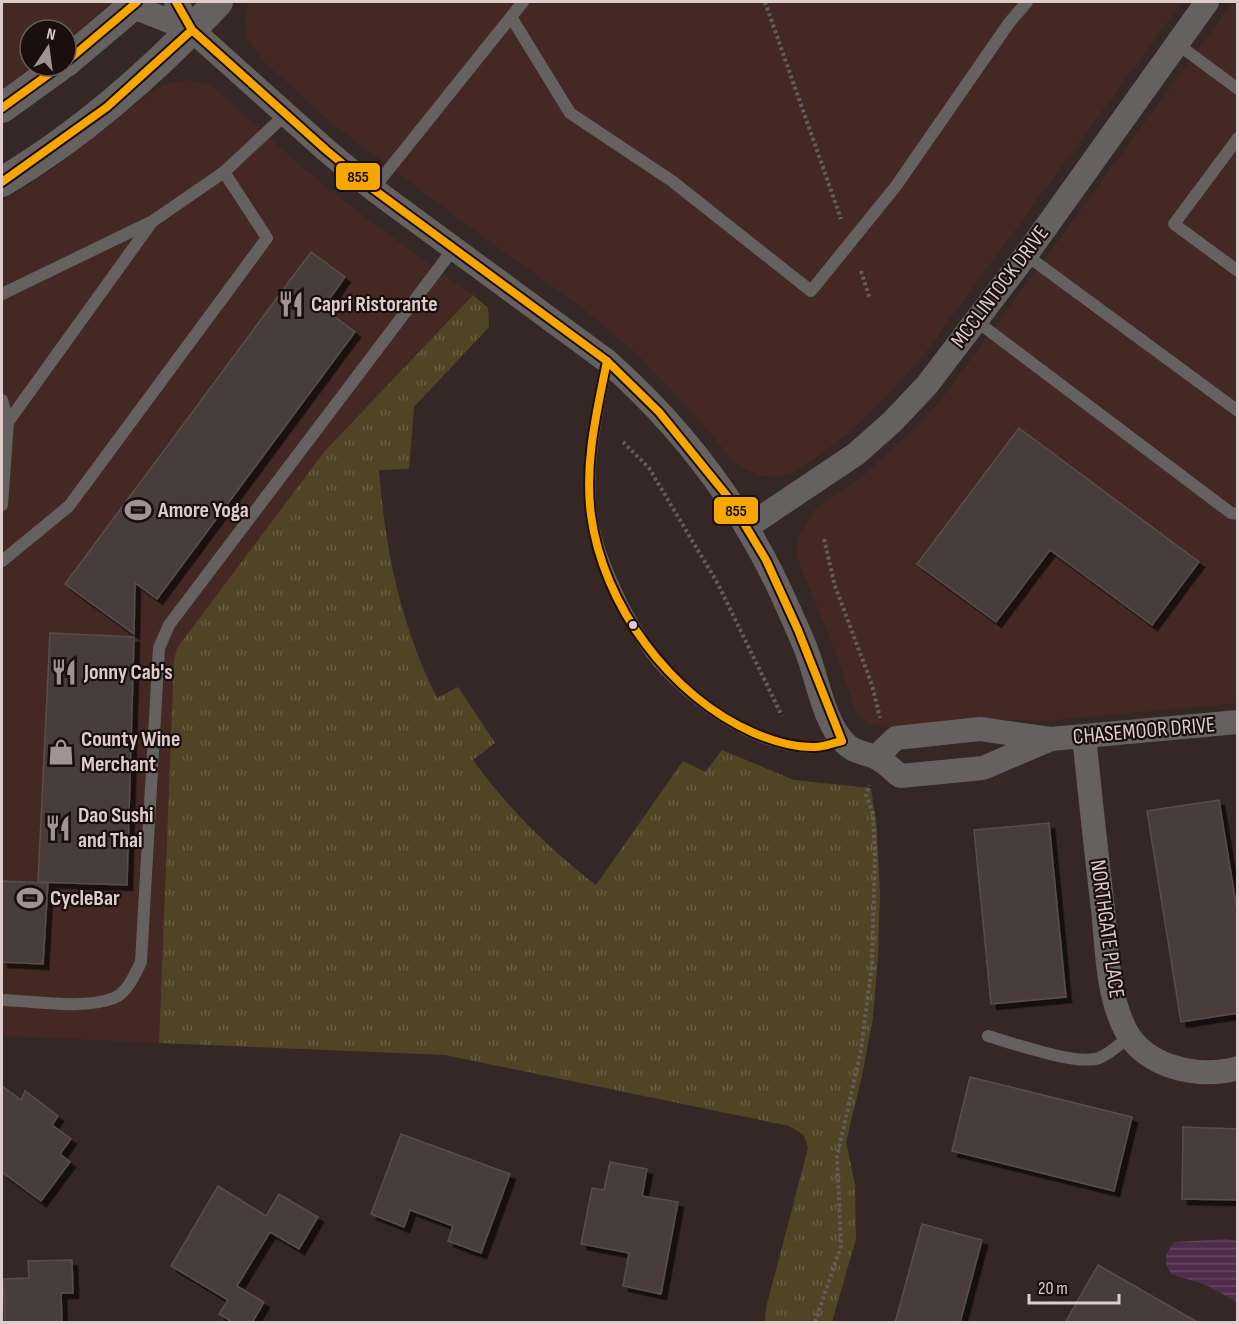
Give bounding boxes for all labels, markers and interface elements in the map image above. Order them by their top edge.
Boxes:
north arrow [18,18,78,78]
text: N [45,25,57,45]
line badge: 855 [335,162,381,191]
text: 855 [347,168,369,187]
street label: MCCLINTOCK DRIVE [945,221,1055,353]
restaurant icon: Capri Ristorante [276,289,306,319]
place label: Capri Ristorante [311,291,438,318]
sports icon: Amore Yoga [123,495,153,525]
line badge: 855 [713,496,759,525]
place label: Amore Yoga [157,497,249,524]
text: 855 [725,502,747,521]
unlabelled marker [627,619,639,631]
restaurant icon: Jonny Cab's [49,657,79,687]
place label: Jonny Cab's [83,659,173,686]
street label: CHASEMOOR DRIVE [1072,711,1216,751]
place label: County Wine Merchant [81,726,180,778]
shop icon: County Wine Merchant [46,737,76,767]
place label: Dao Sushi and Thai [78,802,154,854]
restaurant icon: Dao Sushi and Thai [43,813,73,843]
street label: NORTHGATE PLACE [1084,858,1130,1000]
sports icon: CycleBar [15,883,45,913]
place label: CycleBar [50,885,120,912]
scale bar [1029,1267,1119,1305]
text: 20 m [1038,1278,1068,1299]

